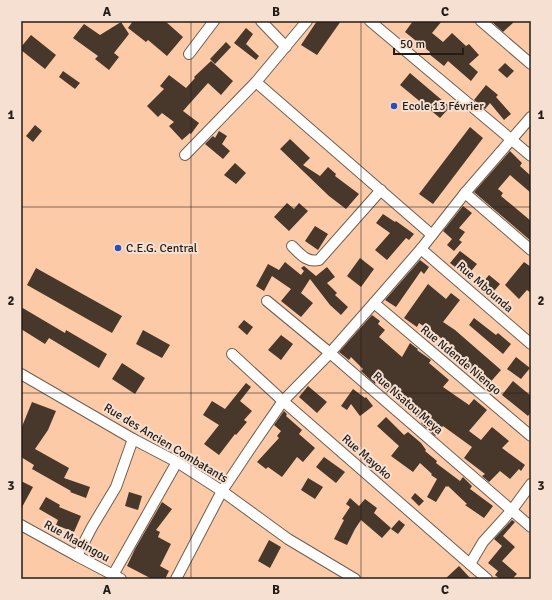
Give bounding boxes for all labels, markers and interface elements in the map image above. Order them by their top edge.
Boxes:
text: A [103,4,112,20]
text: B [272,4,280,20]
text: C [441,4,449,20]
scale bar [394,30,463,56]
text: 50 m [400,37,425,52]
place label: Ecole 13 Février [402,99,484,114]
marker: Ecole 13 Février [389,101,399,111]
text: 1 [7,107,15,123]
text: 1 [537,107,545,123]
place label: C.E.G. Central [126,241,198,256]
marker: C.E.G. Central [113,243,123,253]
street label: Rue Mbounda [453,259,516,316]
text: 2 [7,293,15,309]
text: 2 [537,293,545,309]
street label: Rue Ndende Niengo [417,322,504,399]
street label: Rue Nsatou Meya [370,369,446,438]
street label: Rue des Ancien Combatants [101,400,230,486]
street label: Rue Mayoko [339,432,395,483]
text: 3 [7,478,15,494]
text: 3 [537,478,545,494]
street label: Rue Madingou [41,517,112,566]
text: A [103,582,112,598]
text: B [272,582,280,598]
text: C [441,582,449,598]

